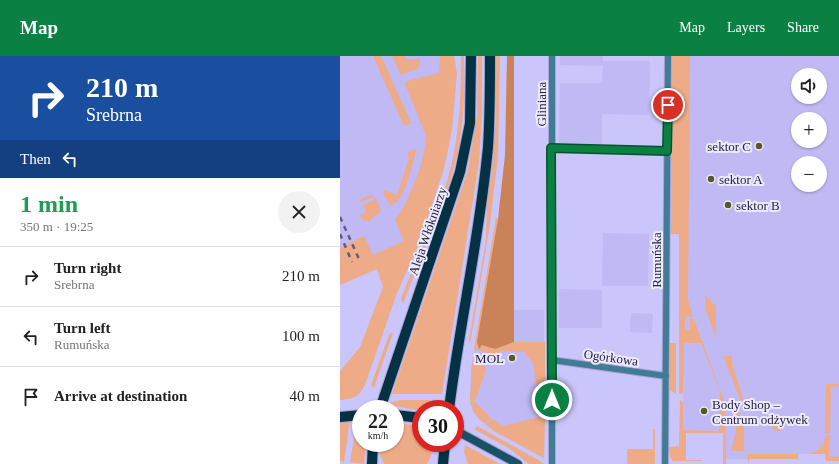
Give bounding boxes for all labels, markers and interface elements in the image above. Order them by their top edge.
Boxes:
text: Map [20,17,58,38]
text: Map [679,20,705,35]
text: Layers [727,20,765,35]
text: Share [787,20,819,35]
map controls [791,68,827,192]
button: sound [791,68,827,104]
icon: right [20,72,72,124]
text: 210 m [86,72,158,103]
street label: Gliniana [534,81,549,126]
pin [651,88,685,122]
icon: arrive [657,94,679,116]
text: Srebrna [86,105,142,125]
button: + [791,112,827,148]
place label: sektor C [707,139,751,154]
marker: sektor C [754,141,764,151]
icon: left [59,148,81,170]
text: Then [20,151,51,167]
button: − [791,156,827,192]
place label: sektor A [719,172,763,187]
marker: sektor A [706,174,716,184]
street label: Aleja Włókniarzy [405,185,450,277]
text: 1 min [20,191,78,217]
button: close [278,191,320,233]
place label: sektor B [736,198,780,213]
marker: sektor B [723,200,733,210]
text: 350 m · 19:25 [20,219,93,234]
street label: Rumuńska [649,232,664,288]
text: Turn right [54,260,121,276]
icon: right [20,266,42,288]
text: 210 m [282,268,320,284]
text: Srebrna [54,277,94,292]
text: Turn left [54,320,111,336]
icon: left [20,326,42,348]
text: 100 m [282,328,320,344]
text: Rumuńska [54,337,110,352]
street label: Ogórkowa [583,346,639,369]
place label: MOL [475,351,504,366]
marker: MOL [507,353,517,363]
position arrow [531,379,573,421]
icon: arrive [20,386,42,408]
text: Arrive at destination [54,388,187,404]
text: 40 m [290,388,320,404]
place label: Body Shop – Centrum odżywek [712,397,808,427]
speed limit sign: 30 [412,400,464,452]
marker: Body Shop – Centrum odżywek [699,406,709,416]
text: 22 [368,410,388,432]
text: km/h [368,430,388,441]

